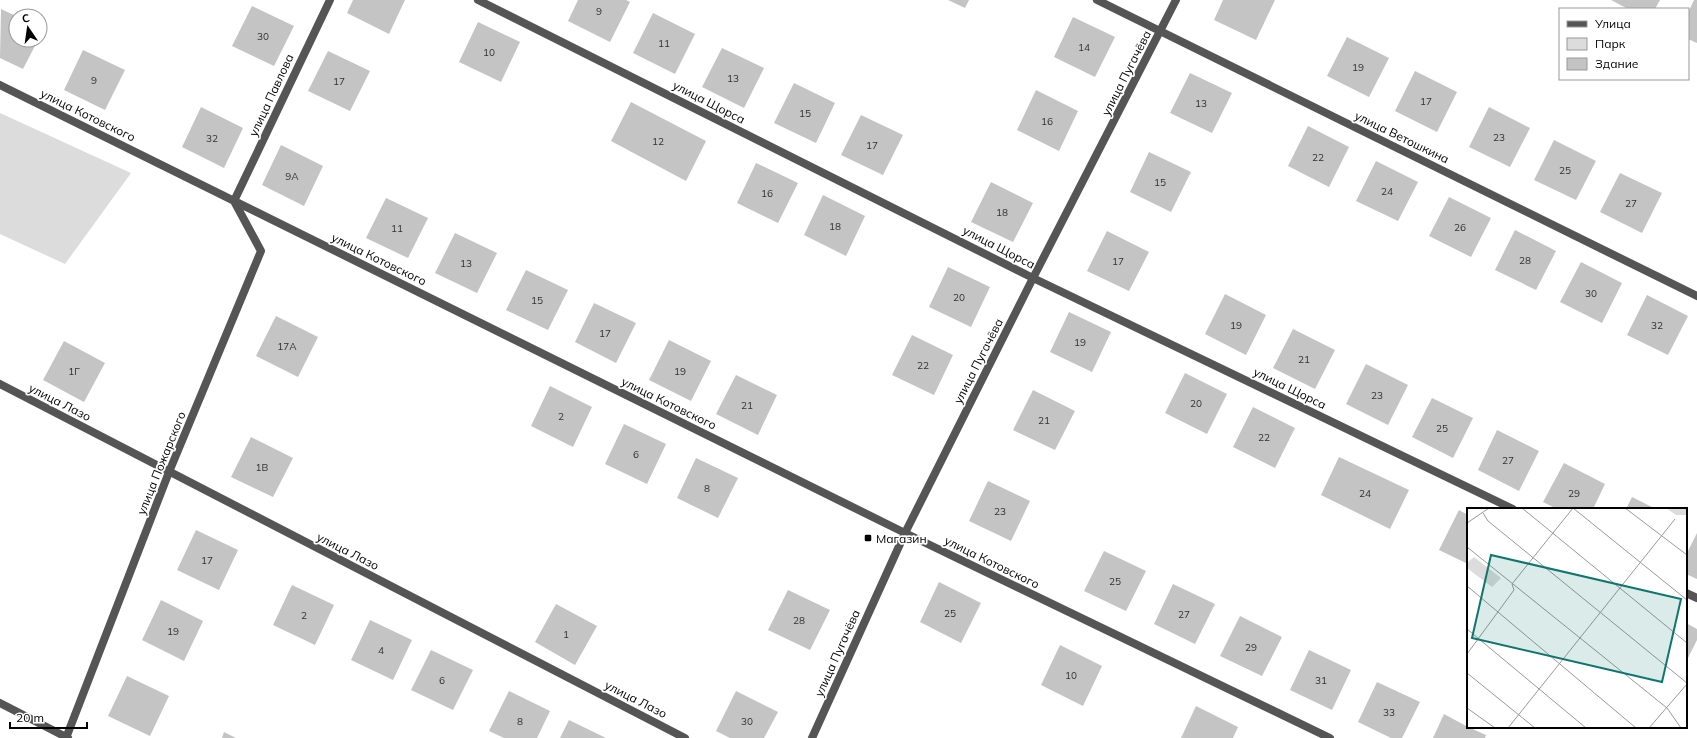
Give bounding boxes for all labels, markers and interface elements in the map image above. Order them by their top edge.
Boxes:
house number: 9 [596,5,602,18]
north arrow [8,8,48,48]
legend [1559,8,1689,80]
text: С [20,10,31,26]
text: Улица [1594,16,1631,31]
street label: улица Пугачёва [1098,28,1154,118]
house number: 30 [257,30,269,43]
text: Парк [1595,36,1626,51]
house number: 11 [658,37,670,50]
house number: 14 [1078,41,1090,54]
house number: 10 [483,46,495,59]
street label: улица Павлова [245,51,297,139]
text: Здание [1595,56,1639,71]
house number: 19 [1352,61,1364,74]
house number: 13 [727,72,739,85]
house number: 9 [91,74,97,87]
house number: 17 [333,75,345,88]
street label: улица Щорса [670,77,748,127]
street label: улица Котовского [38,86,138,144]
house number: 17 [1420,95,1432,108]
house number: 13 [1195,97,1207,110]
house number: 15 [799,107,811,120]
street label: улица Ветошкина [1352,108,1452,166]
house number: 16 [1041,115,1053,128]
house number: 23 [1493,131,1505,144]
house number: 32 [206,132,218,145]
house number: 12 [652,135,664,148]
house number: 17 [866,139,878,152]
house number: 22 [1312,151,1324,164]
house number: 25 [1559,164,1571,177]
house number: 9А [285,170,299,183]
house number: 15 [1154,176,1166,189]
house number: 24 [1381,185,1393,198]
house number: 16 [761,187,773,200]
house number: 27 [1625,197,1637,210]
house number: 18 [996,206,1008,219]
house number: 18 [829,220,841,233]
house number: 26 [1454,221,1466,234]
house number: 11 [391,222,403,235]
street label: улица Щорса [960,222,1038,272]
street label: улица Котовского [329,230,429,288]
house number: 28 [1519,254,1531,267]
house number: 17 [1112,255,1124,268]
house number: 13 [460,257,472,270]
house number: 30 [1585,287,1597,300]
house number: 20 [953,291,965,304]
house number: 15 [531,294,543,307]
street label: улица Пугачёва [950,316,1006,406]
house number: 19 [1230,319,1242,332]
house number: 32 [1651,319,1663,332]
house number: 17 [599,327,611,340]
house number: 19 [1074,336,1086,349]
house number: 17А [277,340,297,353]
house number: 21 [1298,353,1310,366]
house number: 22 [917,359,929,372]
street label: улица Щорса [1251,364,1329,412]
house number: 1Г [68,365,80,378]
house number: 19 [674,365,686,378]
street label: улица Котовского [619,374,719,432]
street label: улица Лазо [26,380,94,424]
house number: 23 [1371,389,1383,402]
house number: 20 [1190,397,1202,410]
house number: 21 [741,399,753,412]
street label: улица Пожарского [133,409,189,517]
house number: 2 [558,410,564,423]
house number: 21 [1038,414,1050,427]
house number: 25 [1436,422,1448,435]
house number: 22 [1258,431,1270,444]
house number: 6 [633,448,639,461]
house number: 27 [1502,454,1514,467]
house number: 1В [256,461,269,474]
house number: 8 [704,482,710,495]
house number: 24 [1359,487,1371,500]
house number: 29 [1568,487,1580,500]
house number: 23 [994,505,1006,518]
inset map [1467,508,1687,728]
street label: улица Лазо [314,529,382,573]
place label: Магазин [876,531,927,546]
marker: Магазин [863,533,873,543]
street label: улица Котовского [942,533,1042,591]
house number: 17 [201,554,213,567]
house number: 25 [1109,575,1121,588]
street label: улица Пугачёва [811,607,863,699]
house number: 25 [944,607,956,620]
house number: 27 [1178,608,1190,621]
house number: 2 [301,609,307,622]
house number: 28 [793,614,805,627]
house number: 19 [167,625,179,638]
house number: 1 [563,628,569,641]
house number: 29 [1245,641,1257,654]
house number: 4 [378,644,384,657]
house number: 10 [1065,669,1077,682]
house number: 6 [439,674,445,687]
house number: 31 [1315,674,1327,687]
street label: улица Лазо [602,677,670,721]
scale bar [10,704,87,730]
house number: 33 [1383,706,1395,719]
text: 20 m [16,710,44,725]
house number: 8 [517,715,523,728]
house number: 30 [741,715,753,728]

